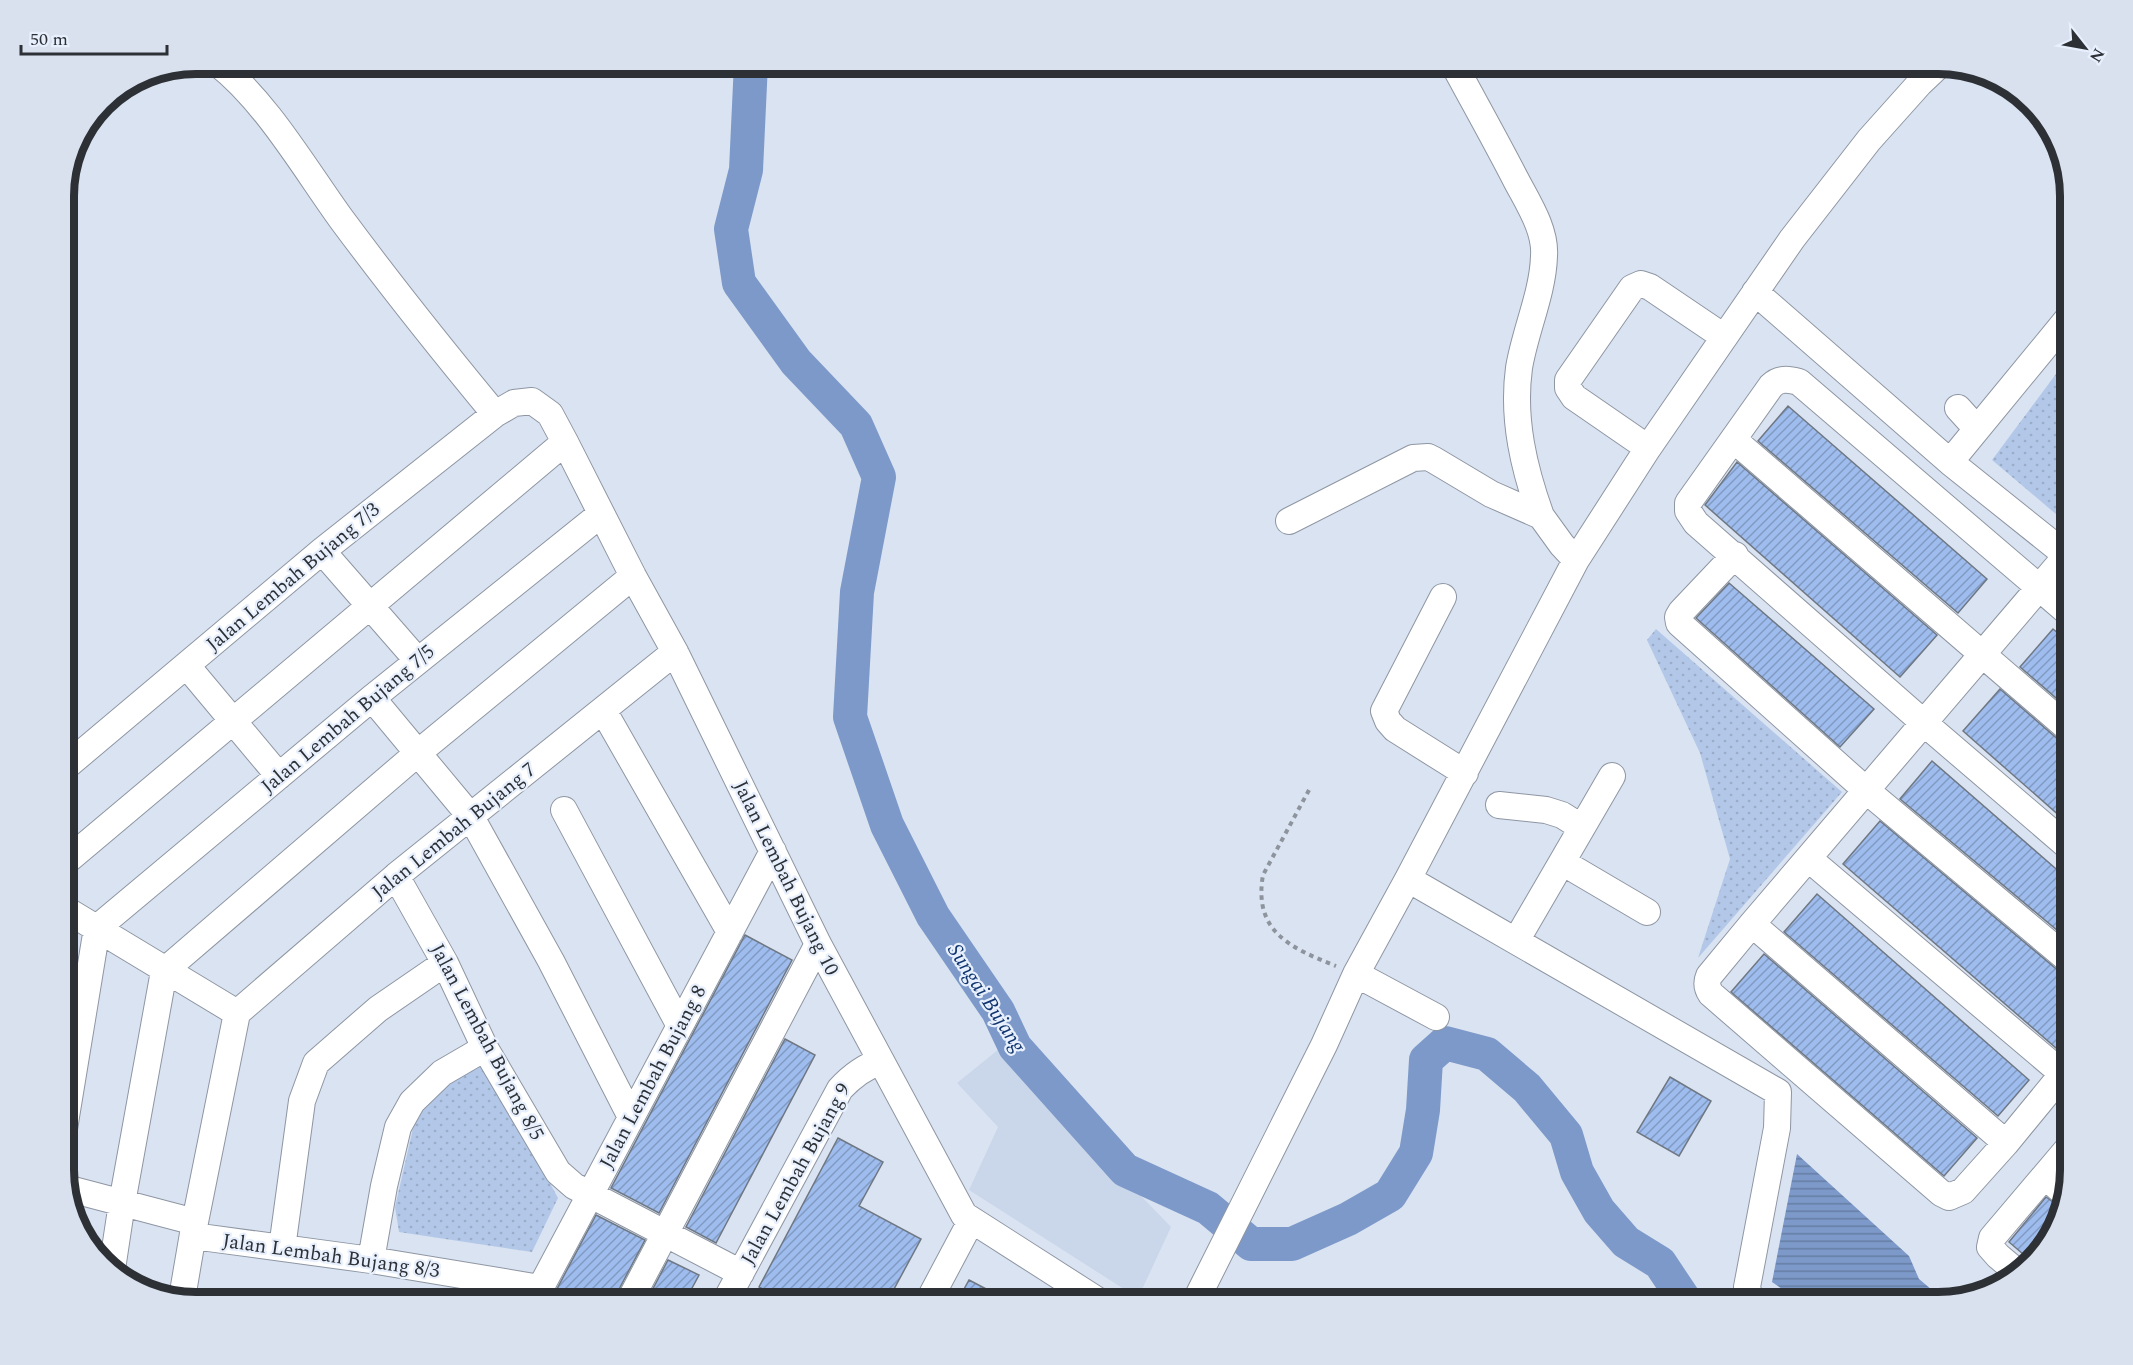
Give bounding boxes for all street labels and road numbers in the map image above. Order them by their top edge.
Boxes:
street label: Jalan Lembah Bujang 7/3 [199,495,387,659]
street label: Jalan Lembah Bujang 7/5 [254,637,442,801]
street label: Jalan Lembah Bujang 7 [365,755,543,907]
street label: Jalan Lembah Bujang 10 [726,775,846,981]
street label: Jalan Lembah Bujang 8/5 [422,938,552,1146]
street label: Jalan Lembah Bujang 8 [592,980,714,1174]
street label: Jalan Lembah Bujang 9 [733,1078,859,1270]
street label: Jalan Lembah Bujang 8/3 [220,1226,442,1286]

